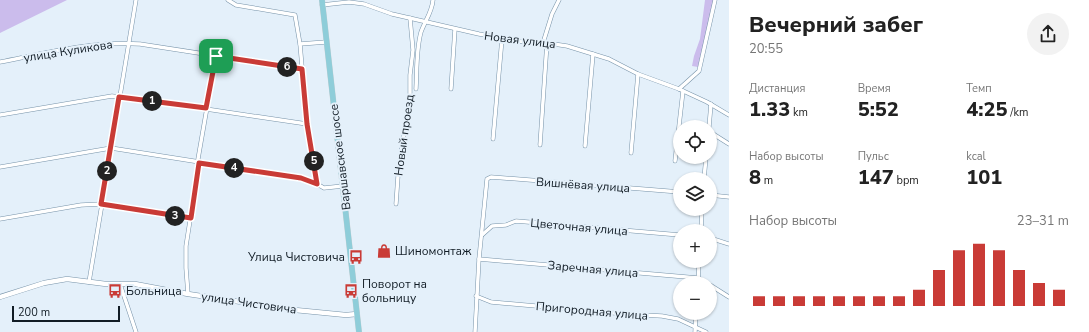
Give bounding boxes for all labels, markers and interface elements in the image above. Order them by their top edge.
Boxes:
text: Вечерний забег [749,10,923,40]
button: share [1027,13,1069,55]
street label: Новая улица [483,28,557,52]
street label: улица Куликова [22,36,114,66]
pin [199,39,233,73]
text: 20:55 [749,40,783,58]
icon: arrive [205,45,227,67]
pin: 6 [277,57,297,77]
text: 6 [284,59,290,74]
text: Дистанция [749,81,805,96]
text: Время [858,81,891,96]
text: Темп [966,81,992,96]
pin: 1 [142,91,162,111]
text: 1 [149,93,155,108]
street label: Новый проезд [390,93,418,177]
text: 1.33 [749,96,790,123]
text: 5:52 [858,96,899,123]
text: 4:25 [966,96,1008,123]
street label: Варшавское шоссе [326,103,354,211]
text: km [790,105,808,120]
text: /km [1008,105,1028,120]
map controls [673,120,717,320]
button: locate [673,120,717,164]
text: Набор высоты [749,149,824,164]
text: Пульс [858,149,889,164]
text: kcal [966,149,986,164]
pin: 5 [304,151,324,171]
text: 5 [311,153,317,168]
pin: 4 [224,158,244,178]
text: 4 [231,160,237,175]
pin: 2 [97,161,117,181]
text: 2 [104,163,110,178]
text: 8 [749,164,761,191]
text: 147 [858,164,894,191]
text: 101 [966,164,1002,191]
button: layers [673,172,717,216]
text: m [761,173,773,188]
text: bpm [894,173,919,188]
street label: Вишнёвая улица [535,174,631,196]
pin: 3 [165,206,185,226]
text: 3 [172,208,178,223]
text: Набор высоты [749,212,837,230]
text: 23–31 m [1017,212,1069,230]
street label: Цветочная улица [530,215,628,239]
button: + [673,224,717,268]
shop icon: Шиномонтаж [376,243,392,259]
place label: Шиномонтаж [395,243,472,259]
place label: Улица Чистовича [247,249,345,265]
bus stop icon: Улица Чистовича [348,249,364,265]
street label: Заречная улица [547,257,639,281]
place label: Поворот на больницу [362,276,427,306]
button: − [673,276,717,320]
bus stop icon: Больница [107,283,123,299]
place label: Больница [126,283,182,299]
bus stop icon: Поворот на больницу [343,283,359,299]
street label: улица Чистовича [200,288,298,318]
street label: Пригородная улица [535,298,649,324]
scale bar [12,304,120,323]
text: 200 m [18,305,50,320]

